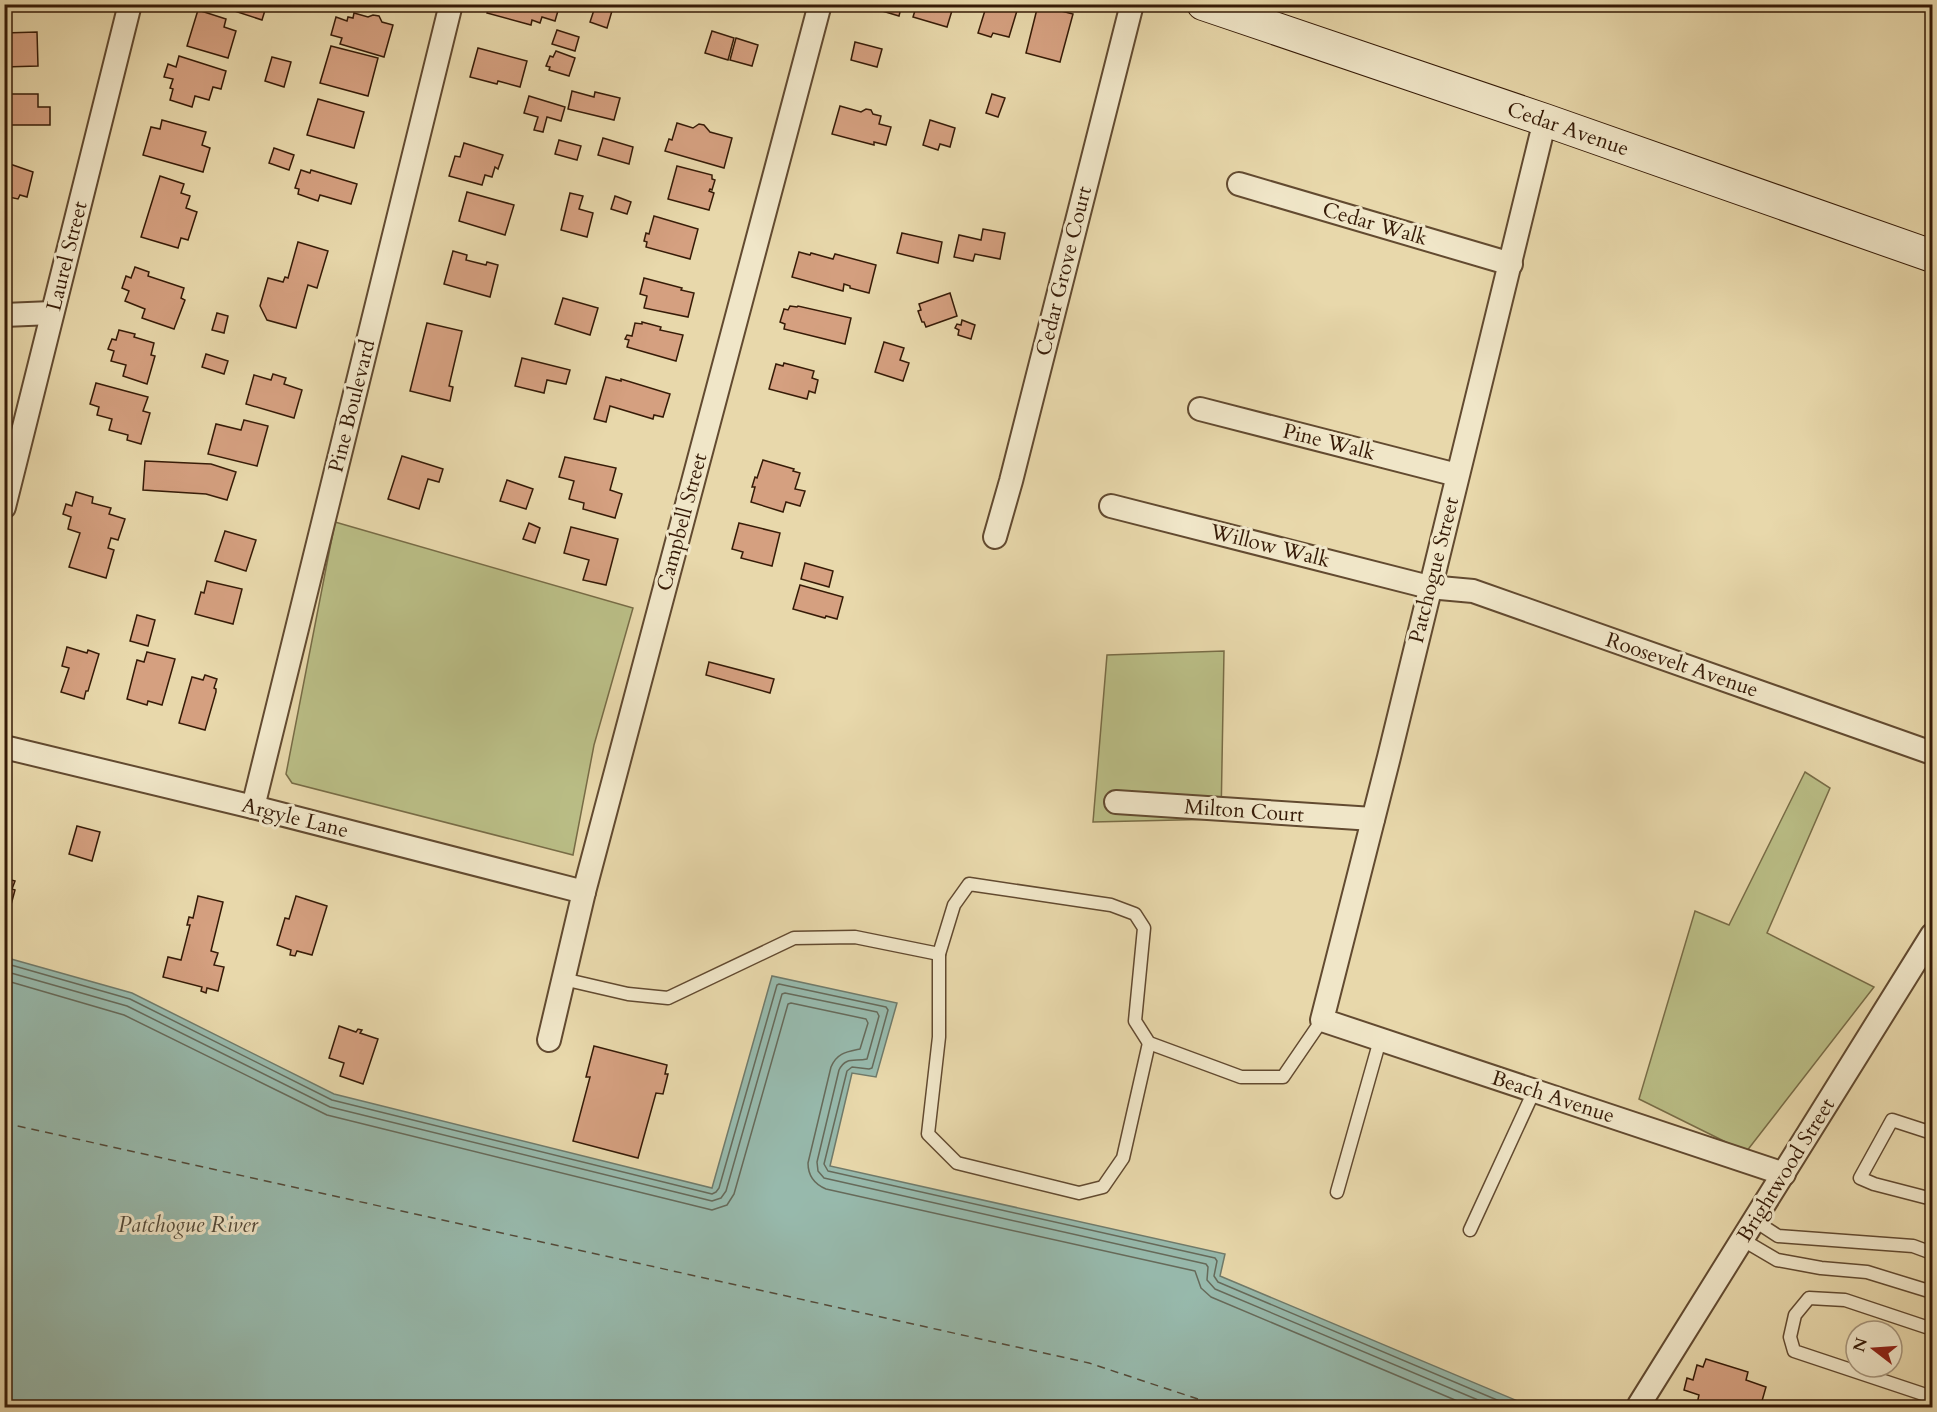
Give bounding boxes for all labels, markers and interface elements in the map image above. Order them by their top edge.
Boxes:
street label: Cedar Avenue [1503,95,1633,163]
street label: Cedar Grove Court [1029,183,1099,359]
street label: Cedar Walk [1319,195,1432,253]
street label: Laurel Street [39,198,95,314]
street label: Pine Boulevard [321,337,383,475]
street label: Pine Walk [1280,417,1379,468]
street label: Campbell Street [650,449,714,594]
street label: Patchogue Street [1402,494,1466,646]
street label: Willow Walk [1206,517,1334,575]
street label: Roosevelt Avenue [1602,625,1762,705]
street label: Argyle Lane [238,791,352,845]
street label: Milton Court [1183,792,1305,830]
street label: Beach Avenue [1488,1063,1618,1131]
street label: Brightwood Street [1730,1092,1842,1248]
water label: Patchogue River [118,1210,259,1240]
north arrow [1844,1319,1904,1379]
text: N [1848,1335,1873,1355]

